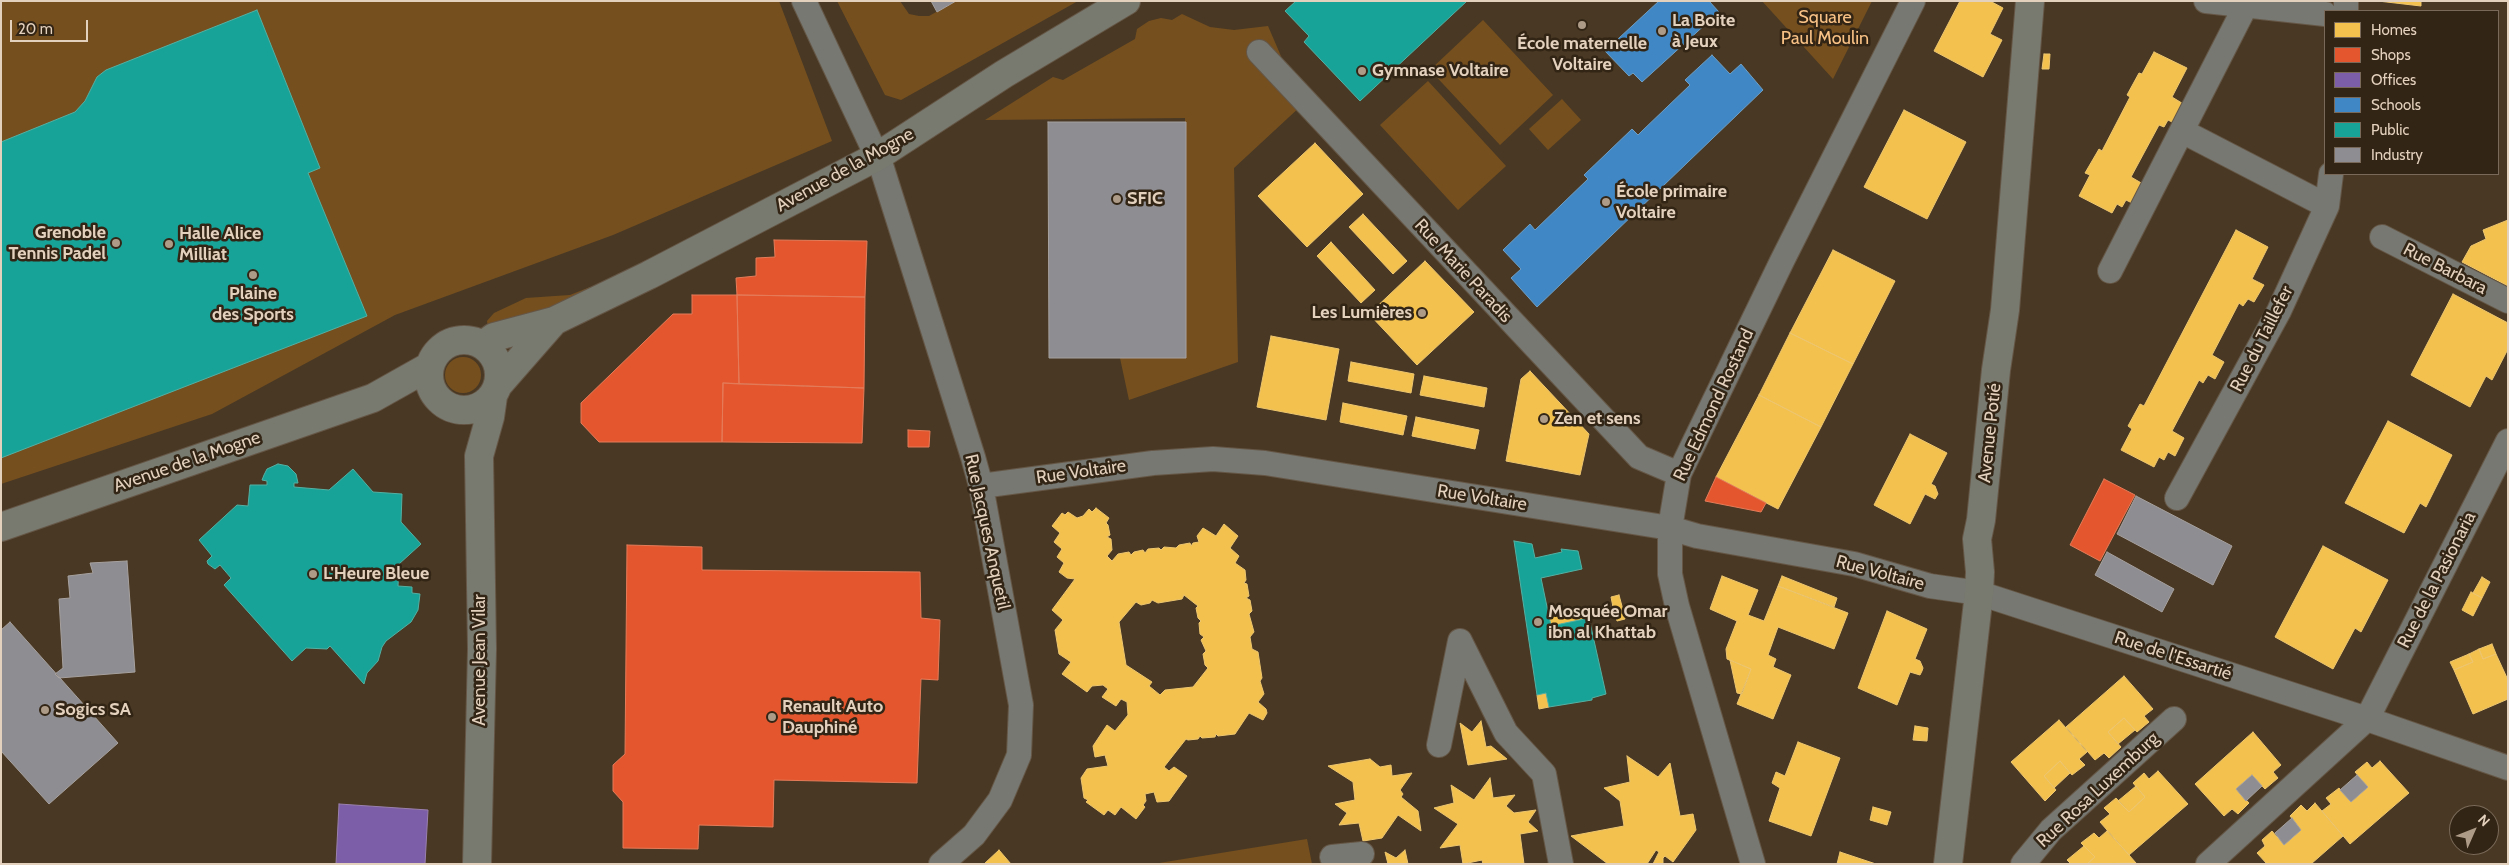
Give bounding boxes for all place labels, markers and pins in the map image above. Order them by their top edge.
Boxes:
place label: La Boite à Jeux [1672,10,1735,52]
marker: École maternelle Voltaire [1576,19,1588,31]
marker: La Boite à Jeux [1656,25,1668,37]
place label: École maternelle Voltaire [1517,33,1647,76]
place label: Gymnase Voltaire [1372,60,1509,82]
marker: Gymnase Voltaire [1356,65,1368,77]
place label: École primaire Voltaire [1616,181,1727,223]
place label: SFIC [1127,188,1163,210]
marker: SFIC [1111,193,1123,205]
marker: École primaire Voltaire [1600,196,1612,208]
place label: Grenoble Tennis Padel [8,222,106,264]
place label: Halle Alice Milliat [179,223,261,266]
marker: Grenoble Tennis Padel [110,237,122,249]
marker: Halle Alice Milliat [163,238,175,250]
marker: Plaine des Sports [247,269,259,281]
place label: Plaine des Sports [212,283,294,326]
place label: Les Lumières [1311,302,1412,324]
marker: Les Lumières [1416,307,1428,319]
place label: Zen et sens [1554,408,1641,430]
marker: Zen et sens [1538,413,1550,425]
place label: L'Heure Bleue [323,563,429,585]
marker: L'Heure Bleue [307,568,319,580]
place label: Mosquée Omar ibn al Khattab [1548,601,1668,644]
marker: Mosquée Omar ibn al Khattab [1532,616,1544,628]
place label: Renault Auto Dauphiné [782,696,883,739]
place label: Sogics SA [55,699,131,721]
marker: Sogics SA [39,704,51,716]
marker: Renault Auto Dauphiné [766,711,778,723]

